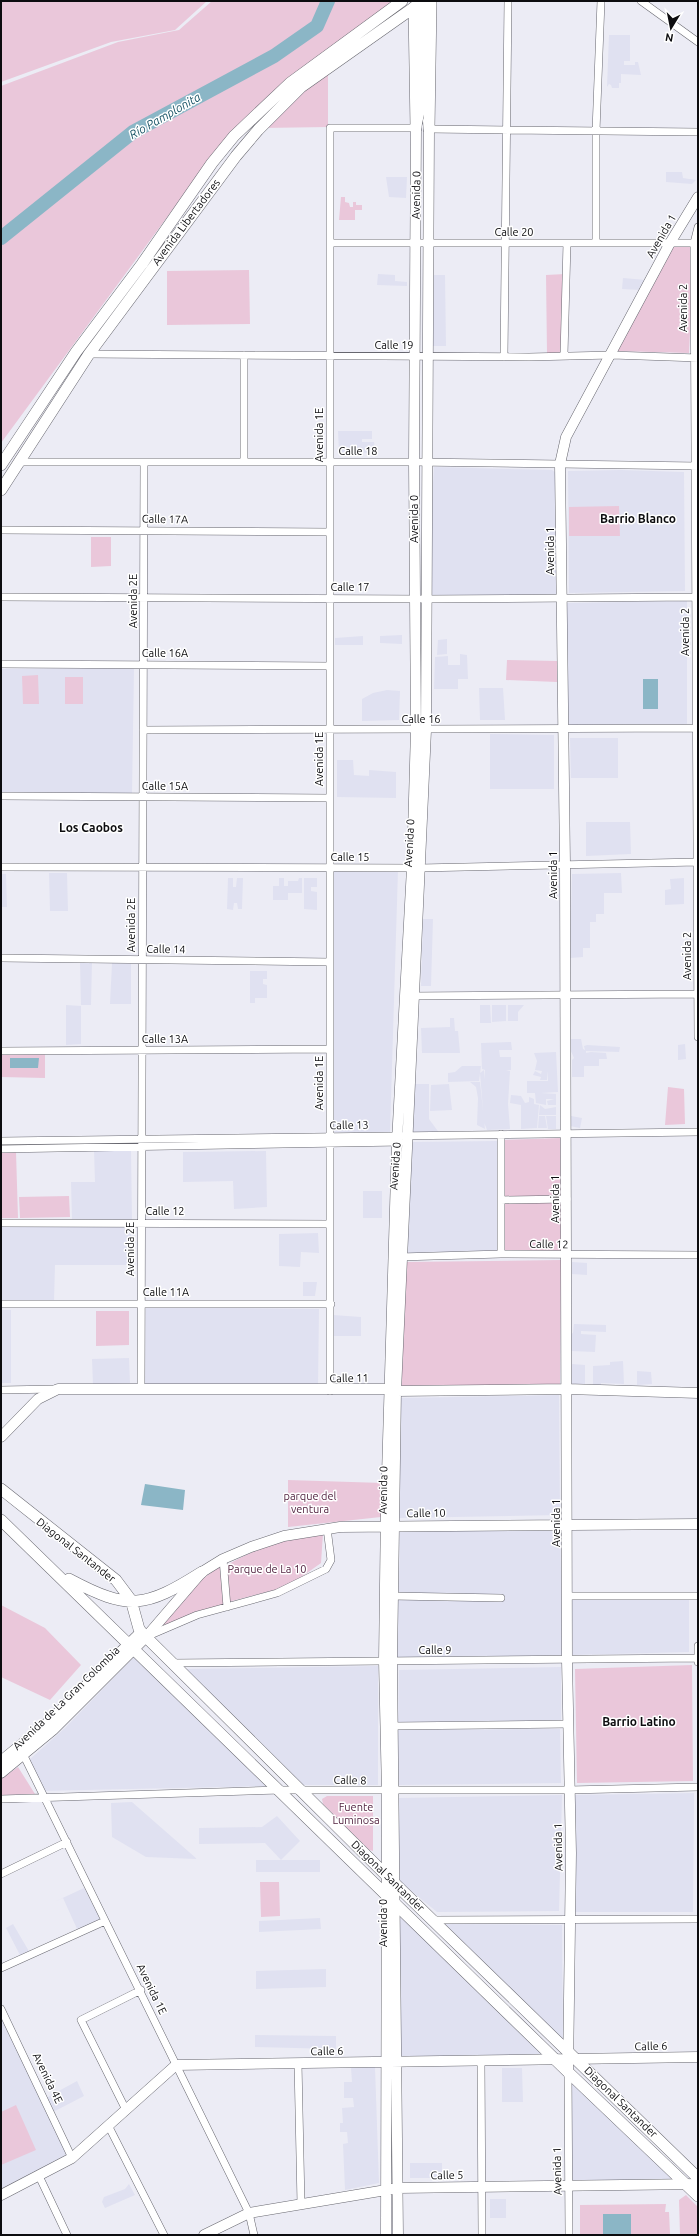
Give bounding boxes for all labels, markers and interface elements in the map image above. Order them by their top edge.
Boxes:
north arrow [651,8,691,48]
text: N [664,31,674,44]
water label: Río Pamplonita [127,90,203,141]
street label: Avenida 0 [410,171,422,219]
street label: Avenida Libertadores [150,176,222,267]
street label: Avenida 1 [644,212,678,260]
street label: Calle 20 [494,226,534,238]
street label: Avenida 2 [677,284,689,332]
street label: Calle 19 [374,339,414,351]
street label: Avenida 1E [313,408,325,462]
street label: Calle 18 [338,445,378,457]
street label: Avenida 0 [408,495,420,543]
district label: Barrio Blanco [600,512,676,525]
street label: Calle 17A [142,513,189,525]
street label: Avenida 1 [544,527,556,575]
street label: Avenida 2E [127,574,139,628]
street label: Calle 17 [330,581,370,593]
street label: Avenida 2 [679,608,691,656]
street label: Calle 16A [142,647,189,659]
street label: Calle 16 [401,713,441,725]
street label: Avenida 1E [313,732,325,786]
street label: Calle 15A [142,780,189,792]
street label: Avenida 0 [402,819,416,867]
district label: Los Caobos [59,821,123,834]
street label: Calle 15 [330,851,370,863]
street label: Avenida 1 [547,851,559,899]
street label: Avenida 2E [125,898,137,952]
street label: Avenida 2 [681,932,693,980]
street label: Calle 14 [146,943,186,955]
street label: Calle 13A [142,1033,189,1045]
street label: Avenida 1E [313,1056,325,1110]
street label: Calle 13 [329,1119,369,1131]
street label: Avenida 0 [387,1142,403,1190]
street label: Avenida 1 [549,1175,561,1223]
street label: Calle 12 [145,1205,185,1217]
street label: Avenida 2E [124,1222,136,1276]
street label: Calle 12 [529,1238,569,1250]
street label: Calle 11A [143,1286,190,1298]
street label: Calle 11 [329,1372,369,1384]
street label: Avenida 0 [377,1466,389,1514]
park label: parque del ventura [284,1490,337,1515]
street label: Avenida 1 [550,1499,562,1547]
street label: Calle 10 [406,1507,446,1519]
street label: Diagonal Santander [34,1515,118,1585]
park label: Parque de La 10 [228,1563,306,1575]
street label: Avenida de La Gran Colombia [10,1644,122,1752]
street label: Calle 9 [419,1644,451,1656]
district label: Barrio Latino [602,1715,676,1728]
street label: Calle 8 [333,1774,367,1786]
park label: Fuente Luminosa [332,1801,380,1826]
street label: Avenida 1 [552,1823,564,1871]
street label: Diagonal Santander [349,1838,428,1915]
street label: Avenida 0 [377,1899,389,1947]
street label: Avenida 1E [135,1962,169,2016]
street label: Calle 6 [634,2040,668,2052]
street label: Calle 6 [310,2045,344,2057]
street label: Avenida 4E [31,2051,65,2105]
street label: Diagonal Santander [582,2064,661,2141]
street label: Avenida 1 [551,2147,563,2195]
street label: Calle 5 [430,2169,464,2181]

